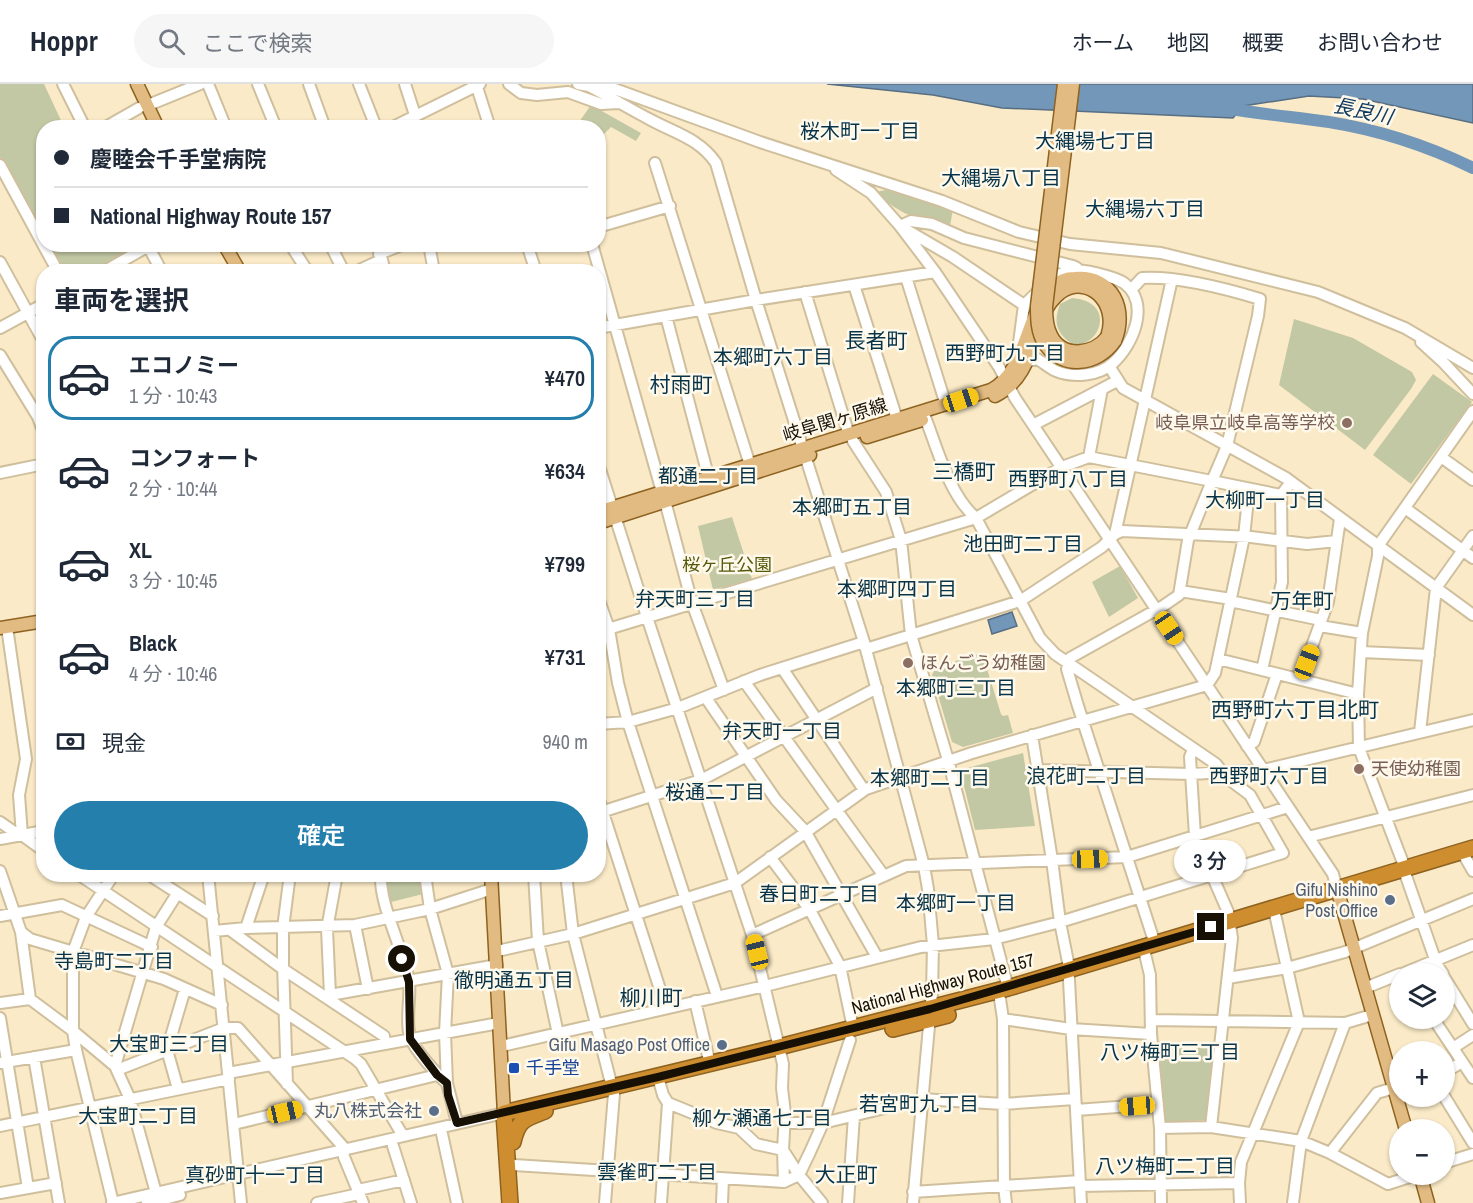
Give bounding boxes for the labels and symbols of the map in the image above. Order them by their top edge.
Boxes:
water label: 長良川 [1331,91,1397,130]
district label: 桜木町一丁目 [800,117,920,144]
district label: 大縄場七丁目 [1035,127,1155,154]
district label: 大縄場八丁目 [941,164,1061,191]
district label: 大縄場六丁目 [1085,195,1205,222]
district label: 長者町 [845,326,908,355]
district label: 西野町九丁目 [945,339,1065,366]
district label: 本郷町六丁目 [713,343,833,370]
district label: 村雨町 [650,370,713,399]
car [941,386,981,414]
street label: 岐阜関ヶ原線 [780,392,890,447]
place label: 岐阜県立岐阜高等学校 [1155,410,1335,435]
marker: 岐阜県立岐阜高等学校 [1340,416,1354,430]
district label: 三橋町 [933,457,996,486]
district label: 都通二丁目 [658,462,758,489]
district label: 西野町八丁目 [1008,465,1128,492]
district label: 大柳町一丁目 [1205,486,1325,513]
district label: 本郷町五丁目 [792,493,912,520]
district label: 池田町二丁目 [963,530,1083,557]
park label: 桜ヶ丘公園 [682,552,772,577]
district label: 本郷町四丁目 [837,575,957,602]
district label: 弁天町三丁目 [635,585,755,612]
district label: 万年町 [1271,586,1334,615]
car [1151,608,1187,648]
car [1292,642,1322,682]
place label: ほんごう幼稚園 [920,650,1046,675]
marker: ほんごう幼稚園 [901,656,915,670]
district label: 本郷町三丁目 [896,674,1016,701]
district label: 西野町六丁目北町 [1211,695,1379,724]
district label: 弁天町一丁目 [722,717,842,744]
place label: 天使幼稚園 [1371,756,1461,781]
district label: 浪花町二丁目 [1026,762,1146,789]
district label: 西野町六丁目 [1209,762,1329,789]
marker: 天使幼稚園 [1352,762,1366,776]
district label: 本郷町二丁目 [870,764,990,791]
district label: 桜通二丁目 [665,778,765,805]
callout: 3 分 [1175,840,1247,882]
car [1072,849,1108,869]
place label: Gifu Nishino Post Office [1295,877,1378,923]
district label: 春日町二丁目 [759,880,879,907]
district label: 本郷町一丁目 [896,889,1016,916]
marker: Gifu Nishino Post Office [1383,893,1397,907]
route end [1197,913,1224,940]
car [744,932,770,972]
route start [388,945,415,972]
district label: 寺島町二丁目 [54,947,174,974]
street label: National Highway Route 157 [848,947,1037,1020]
district label: 徹明通五丁目 [454,966,574,993]
district label: 柳川町 [620,983,683,1012]
district label: 大宝町三丁目 [109,1030,229,1057]
place label: Gifu Masago Post Office [549,1032,710,1057]
marker: Gifu Masago Post Office [715,1038,729,1052]
district label: 八ツ梅町三丁目 [1100,1038,1240,1065]
place label: 千手堂 [526,1055,580,1080]
marker: 千手堂 [507,1061,521,1075]
district label: 若宮町九丁目 [859,1090,979,1117]
car [1118,1096,1156,1116]
place label: 丸八株式会社 [314,1098,422,1123]
car [265,1099,305,1125]
district label: 大宝町二丁目 [78,1102,198,1129]
marker: 丸八株式会社 [427,1104,441,1118]
district label: 柳ケ瀬通七丁目 [692,1104,832,1131]
district label: 八ツ梅町二丁目 [1095,1152,1235,1179]
district label: 雲雀町二丁目 [597,1158,717,1185]
district label: 大正町 [815,1160,878,1189]
district label: 真砂町十一丁目 [185,1161,325,1188]

